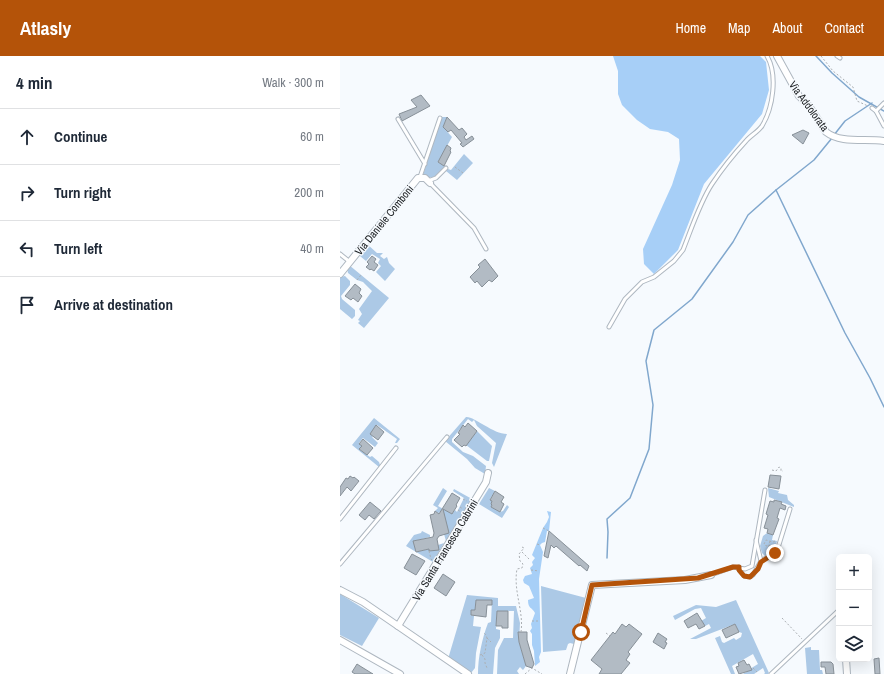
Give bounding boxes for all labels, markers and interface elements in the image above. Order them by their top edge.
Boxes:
text: Atlasly [20,15,71,41]
text: Home [675,19,706,37]
text: Map [728,19,750,37]
text: About [772,19,802,37]
text: Contact [824,19,864,37]
text: 4 min [16,71,52,94]
text: Walk · 300 m [262,74,324,91]
street label: Via Addolorata [786,78,832,134]
icon: ahead [16,126,38,148]
text: Continue [54,126,107,147]
text: 60 m [300,128,324,145]
icon: right [16,182,38,204]
text: Turn right [54,182,111,203]
street label: Via Daniele Comboni [351,182,417,258]
text: 200 m [294,184,324,201]
icon: left [16,238,38,260]
text: Turn left [54,238,102,259]
text: 40 m [300,240,324,257]
icon: arrive [16,294,38,316]
text: Arrive at destination [54,294,173,315]
street label: Via Santa Francesca Cabrini [409,497,481,603]
route end [766,544,784,562]
map controls [836,554,872,662]
button: + [836,554,872,590]
button: − [836,590,872,626]
route start [572,623,590,641]
button: layers [836,626,872,662]

